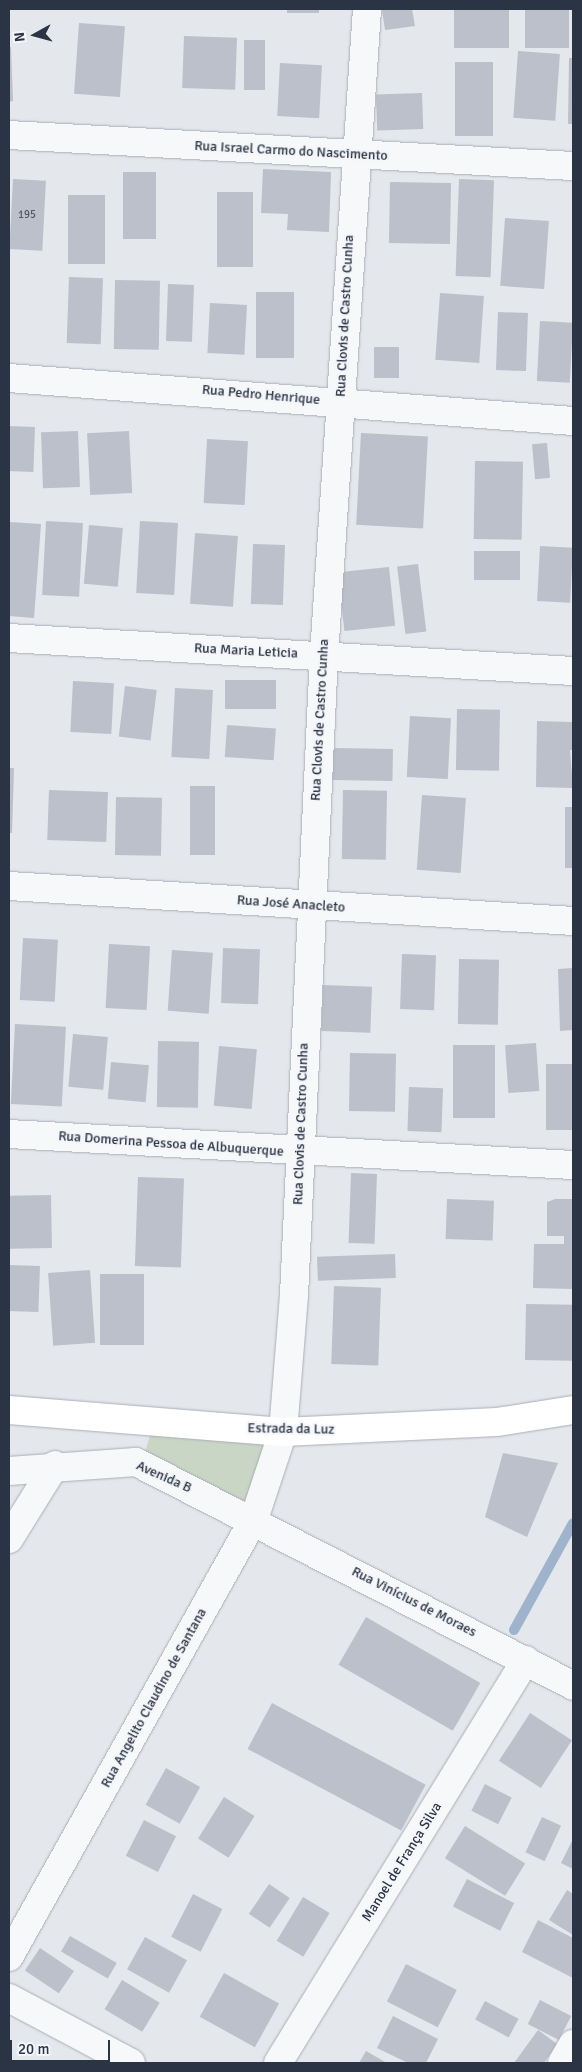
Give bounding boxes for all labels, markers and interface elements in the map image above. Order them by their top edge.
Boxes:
north arrow [10,10,60,60]
text: N [11,31,29,43]
street label: Rua Israel Carmo do Nascimento [194,138,388,164]
house number: 195 [18,208,36,222]
street label: Rua Clovis de Castro Cunha [332,235,358,397]
street label: Rua Pedro Henrique [201,381,321,409]
street label: Rua Clovis de Castro Cunha [307,639,333,801]
street label: Rua Maria Leticia [194,640,298,662]
street label: Rua José Anacleto [236,892,346,916]
street label: Rua Clovis de Castro Cunha [290,1043,312,1205]
street label: Rua Domerina Pessoa de Albuquerque [58,1128,284,1160]
street label: Estrada da Luz [247,1420,335,1438]
street label: Avenida B [134,1457,194,1497]
street label: Rua Vinícius de Moraes [349,1563,479,1641]
street label: Rua Angelito Claudino de Santana [98,1605,210,1791]
street label: Manoel de França Silva [358,1799,446,1925]
scale bar [12,2030,112,2062]
text: 20 m [18,2040,49,2058]

